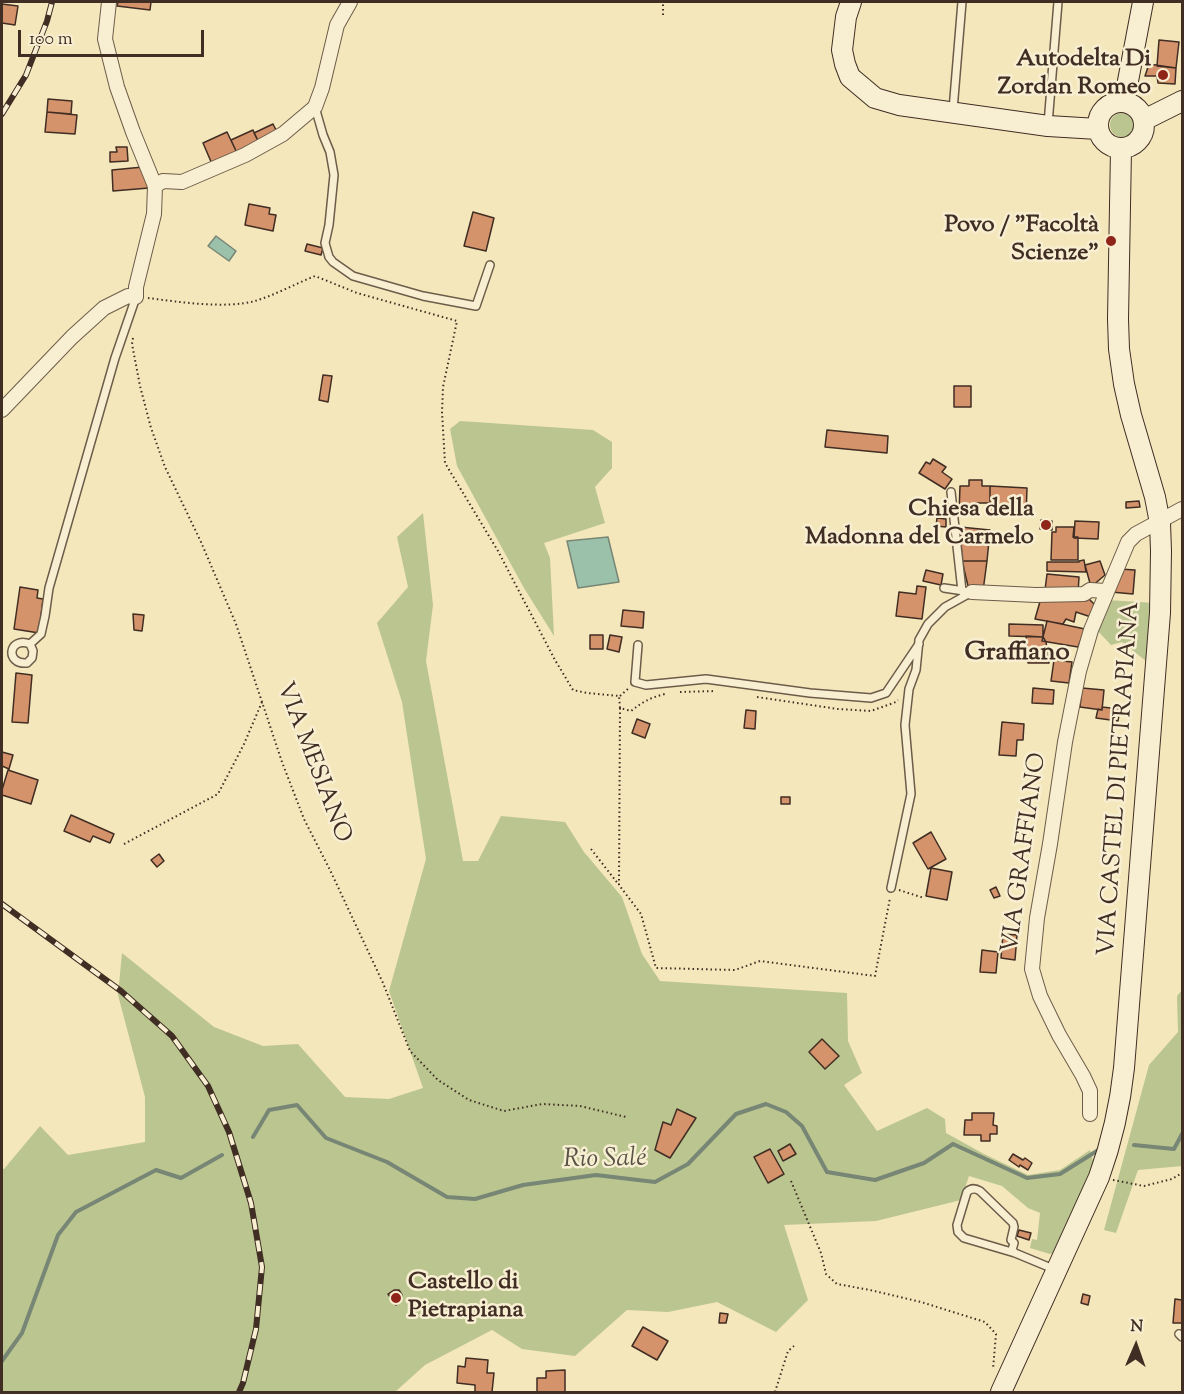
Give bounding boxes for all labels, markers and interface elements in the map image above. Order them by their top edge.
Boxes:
scale bar [21,18,207,56]
text: 100 m [29,27,73,53]
place label: Autodelta Di Zordan Romeo [998,47,1151,103]
marker: Autodelta Di Zordan Romeo [1156,68,1170,82]
place label: Povo / "Facoltà Scienze" [945,213,1099,269]
marker: Povo / "Facoltà Scienze" [1104,234,1118,248]
place label: Chiesa della Madonna del Carmelo [805,497,1034,553]
marker: Chiesa della Madonna del Carmelo [1039,518,1053,532]
street label: VIA CASTEL DI PIETRAPIANA [1094,601,1148,957]
district label: Graffiano [964,639,1070,671]
street label: VIA MESIANO [268,679,356,847]
street label: VIA GRAFFIANO [998,751,1054,955]
water label: Rio Salé [563,1145,647,1177]
place label: Castello di Pietrapiana [408,1270,523,1326]
marker: Castello di Pietrapiana [389,1291,403,1305]
north arrow [1106,1316,1166,1376]
text: N [1130,1316,1143,1339]

